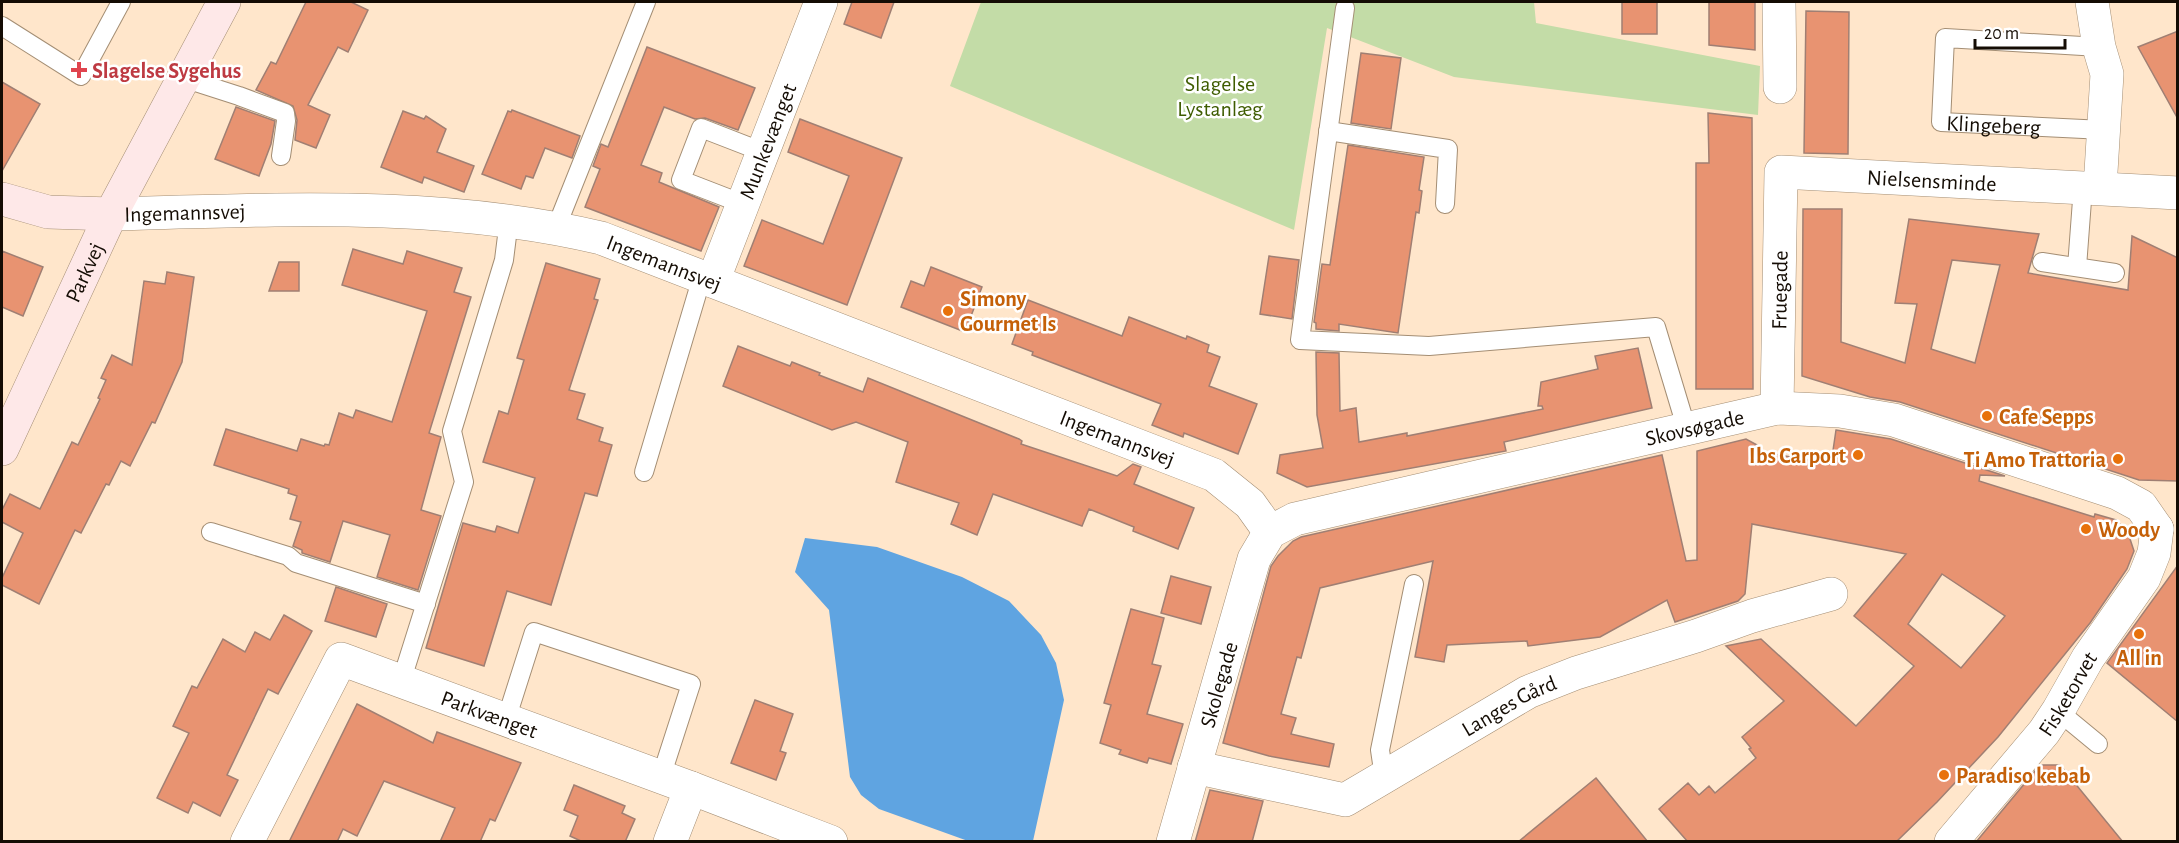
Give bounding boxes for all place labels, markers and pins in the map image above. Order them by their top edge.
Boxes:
place label: Slagelse Sygehus [92,60,241,83]
marker: Slagelse Sygehus [70,61,88,79]
place label: Simony Gourmet Is [960,288,1056,335]
marker: Simony Gourmet Is [941,304,955,318]
place label: Cafe Sepps [1999,406,2094,428]
marker: Cafe Sepps [1980,409,1994,423]
place label: Ibs Carport [1749,445,1847,467]
marker: Ibs Carport [1851,448,1865,462]
place label: Ti Amo Trattoria [1964,449,2106,471]
marker: Ti Amo Trattoria [2111,452,2125,466]
place label: Woody [2098,519,2160,542]
marker: Woody [2079,522,2093,536]
marker: All in [2132,627,2146,641]
place label: All in [2116,647,2162,669]
place label: Paradiso kebab [1956,765,2091,787]
marker: Paradiso kebab [1937,768,1951,782]

